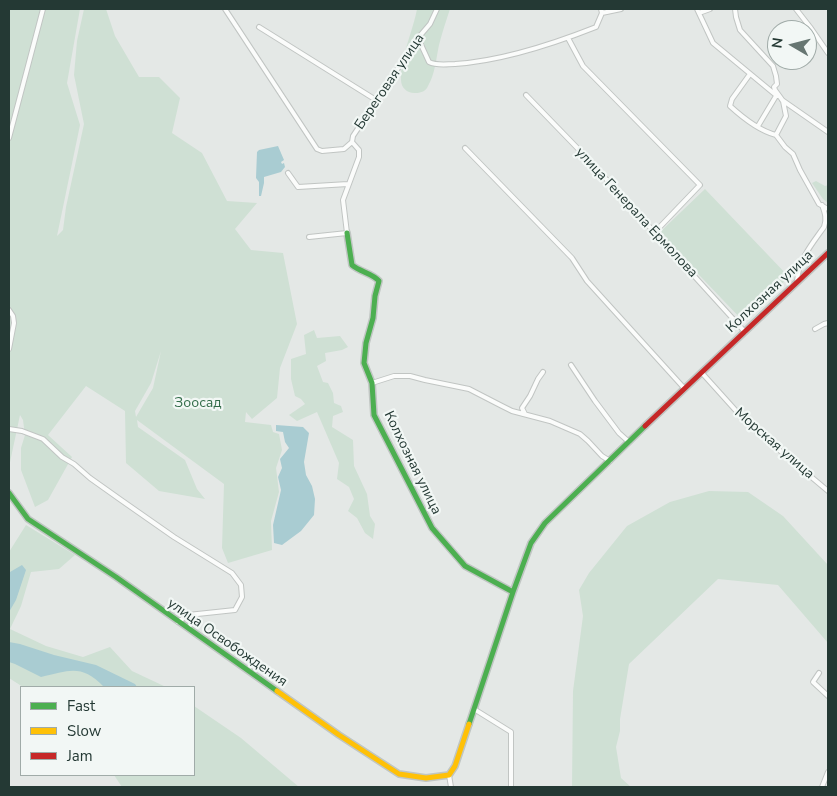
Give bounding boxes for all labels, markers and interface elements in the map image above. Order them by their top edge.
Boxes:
north arrow [767,20,817,70]
street label: Береговая улица [352,31,428,133]
text: N [768,36,788,50]
street label: улица Генерала Ермолова [571,145,701,281]
street label: Колхозная улица [723,247,817,337]
park label: Зоосад [174,396,222,412]
street label: Морская улица [731,405,817,483]
street label: Колхозная улица [380,409,444,517]
street label: улица Освобождения [164,595,290,691]
legend [20,686,195,776]
text: Fast [67,696,95,716]
text: Slow [67,721,101,741]
text: Jam [67,746,93,766]

